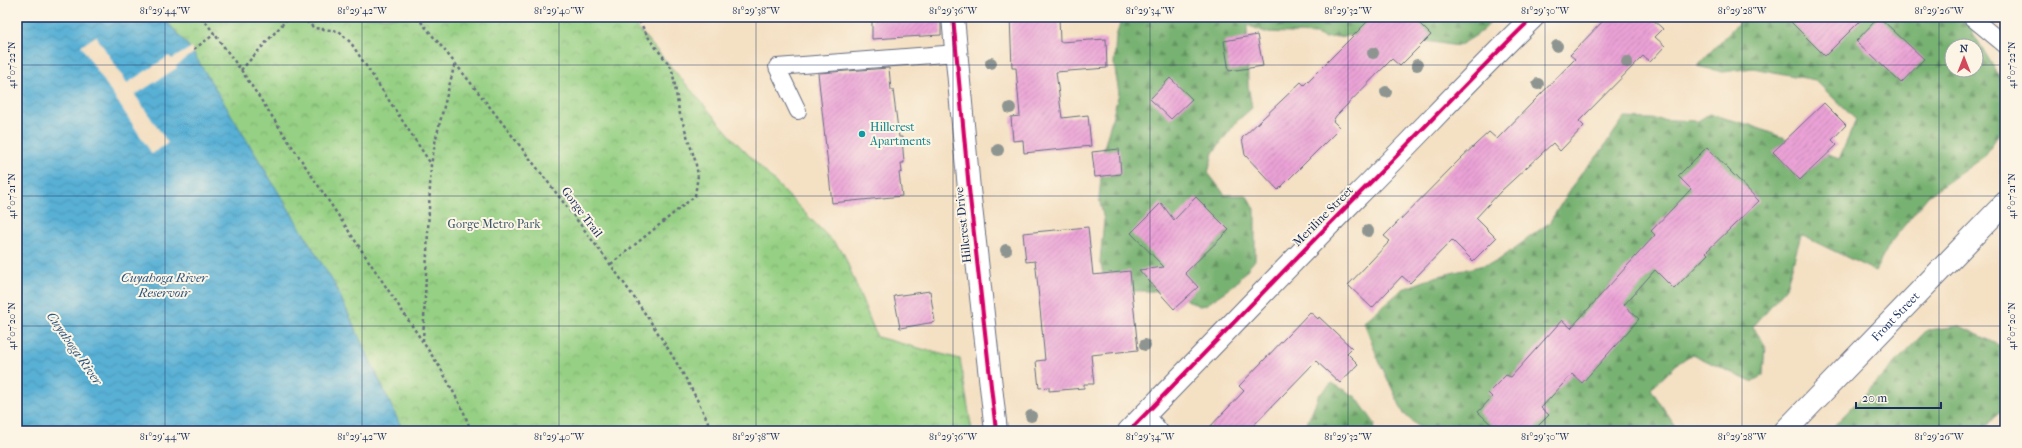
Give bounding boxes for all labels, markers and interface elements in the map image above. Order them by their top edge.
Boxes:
text: 81°29'44"W [140,5,191,17]
text: 81°29'42"W [337,5,388,17]
text: 81°29'40"W [534,5,585,17]
text: 81°29'38"W [732,5,781,17]
text: 81°29'36"W [929,5,978,17]
text: 81°29'34"W [1126,5,1175,17]
text: 81°29'32"W [1324,5,1373,17]
text: 81°29'30"W [1521,5,1570,17]
text: 81°29'28"W [1718,5,1768,17]
text: 81°29'26"W [1914,5,1965,17]
north arrow [1944,38,1984,78]
text: 41°07'22"N [6,41,18,89]
text: 41°07'22"N [2006,41,2018,89]
text: N [1960,42,1969,55]
place label: Hillcrest Apartments [869,120,931,148]
marker: Hillcrest Apartments [857,129,867,139]
text: 41°07'21"N [6,173,18,219]
text: 41°07'21"N [2006,173,2018,219]
street label: Meriline Street [1290,182,1357,249]
street label: Gorge Trail [559,184,606,240]
street label: Hillcrest Drive [952,186,974,264]
park label: Gorge Metro Park [447,217,541,231]
water label: Cuyahoga River Reservoir [121,270,208,300]
street label: Front Street [1869,289,1923,344]
text: 41°07'20"N [6,302,18,350]
text: 41°07'20"N [2006,302,2018,350]
water label: Cuyahoga River [44,309,106,389]
scale bar [1856,384,1941,410]
text: 20 m [1862,391,1887,405]
text: 81°29'44"W [140,431,191,443]
text: 81°29'42"W [337,431,388,443]
text: 81°29'40"W [534,431,585,443]
text: 81°29'38"W [732,431,781,443]
text: 81°29'36"W [929,431,978,443]
text: 81°29'34"W [1126,431,1175,443]
text: 81°29'32"W [1324,431,1373,443]
text: 81°29'30"W [1521,431,1570,443]
text: 81°29'28"W [1718,431,1768,443]
text: 81°29'26"W [1914,431,1965,443]

